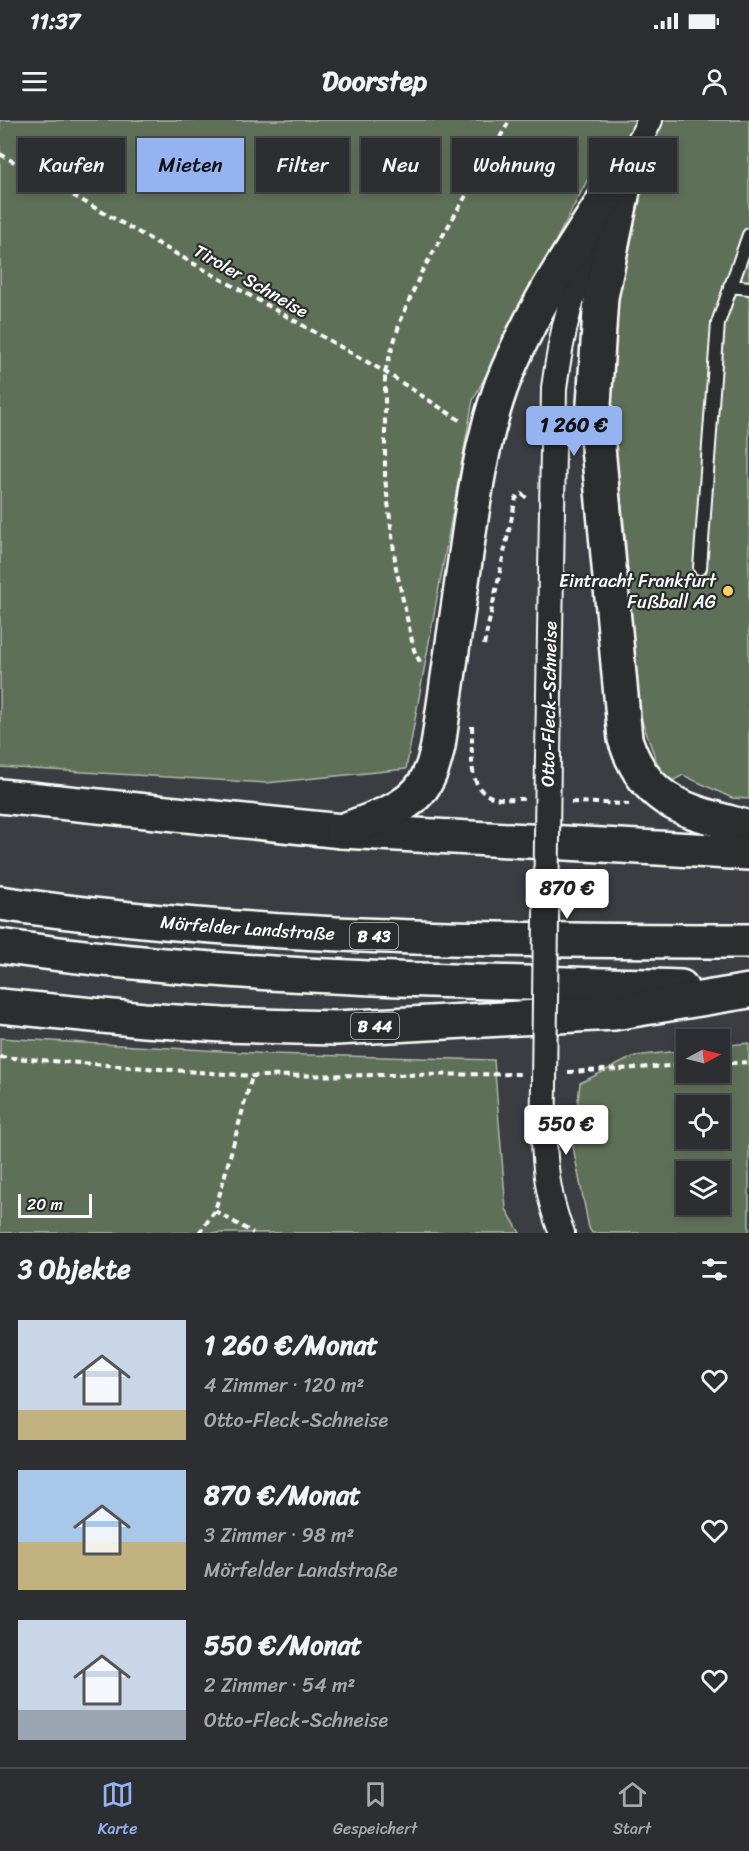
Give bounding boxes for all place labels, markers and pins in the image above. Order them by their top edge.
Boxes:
pin: 1 260 € [519,406,629,457]
place label: Eintracht Frankfurt Fußball AG [559,565,717,618]
marker: Eintracht Frankfurt Fußball AG [721,584,735,598]
pin: 870 € [525,869,609,920]
pin: 550 € [524,1105,608,1156]

